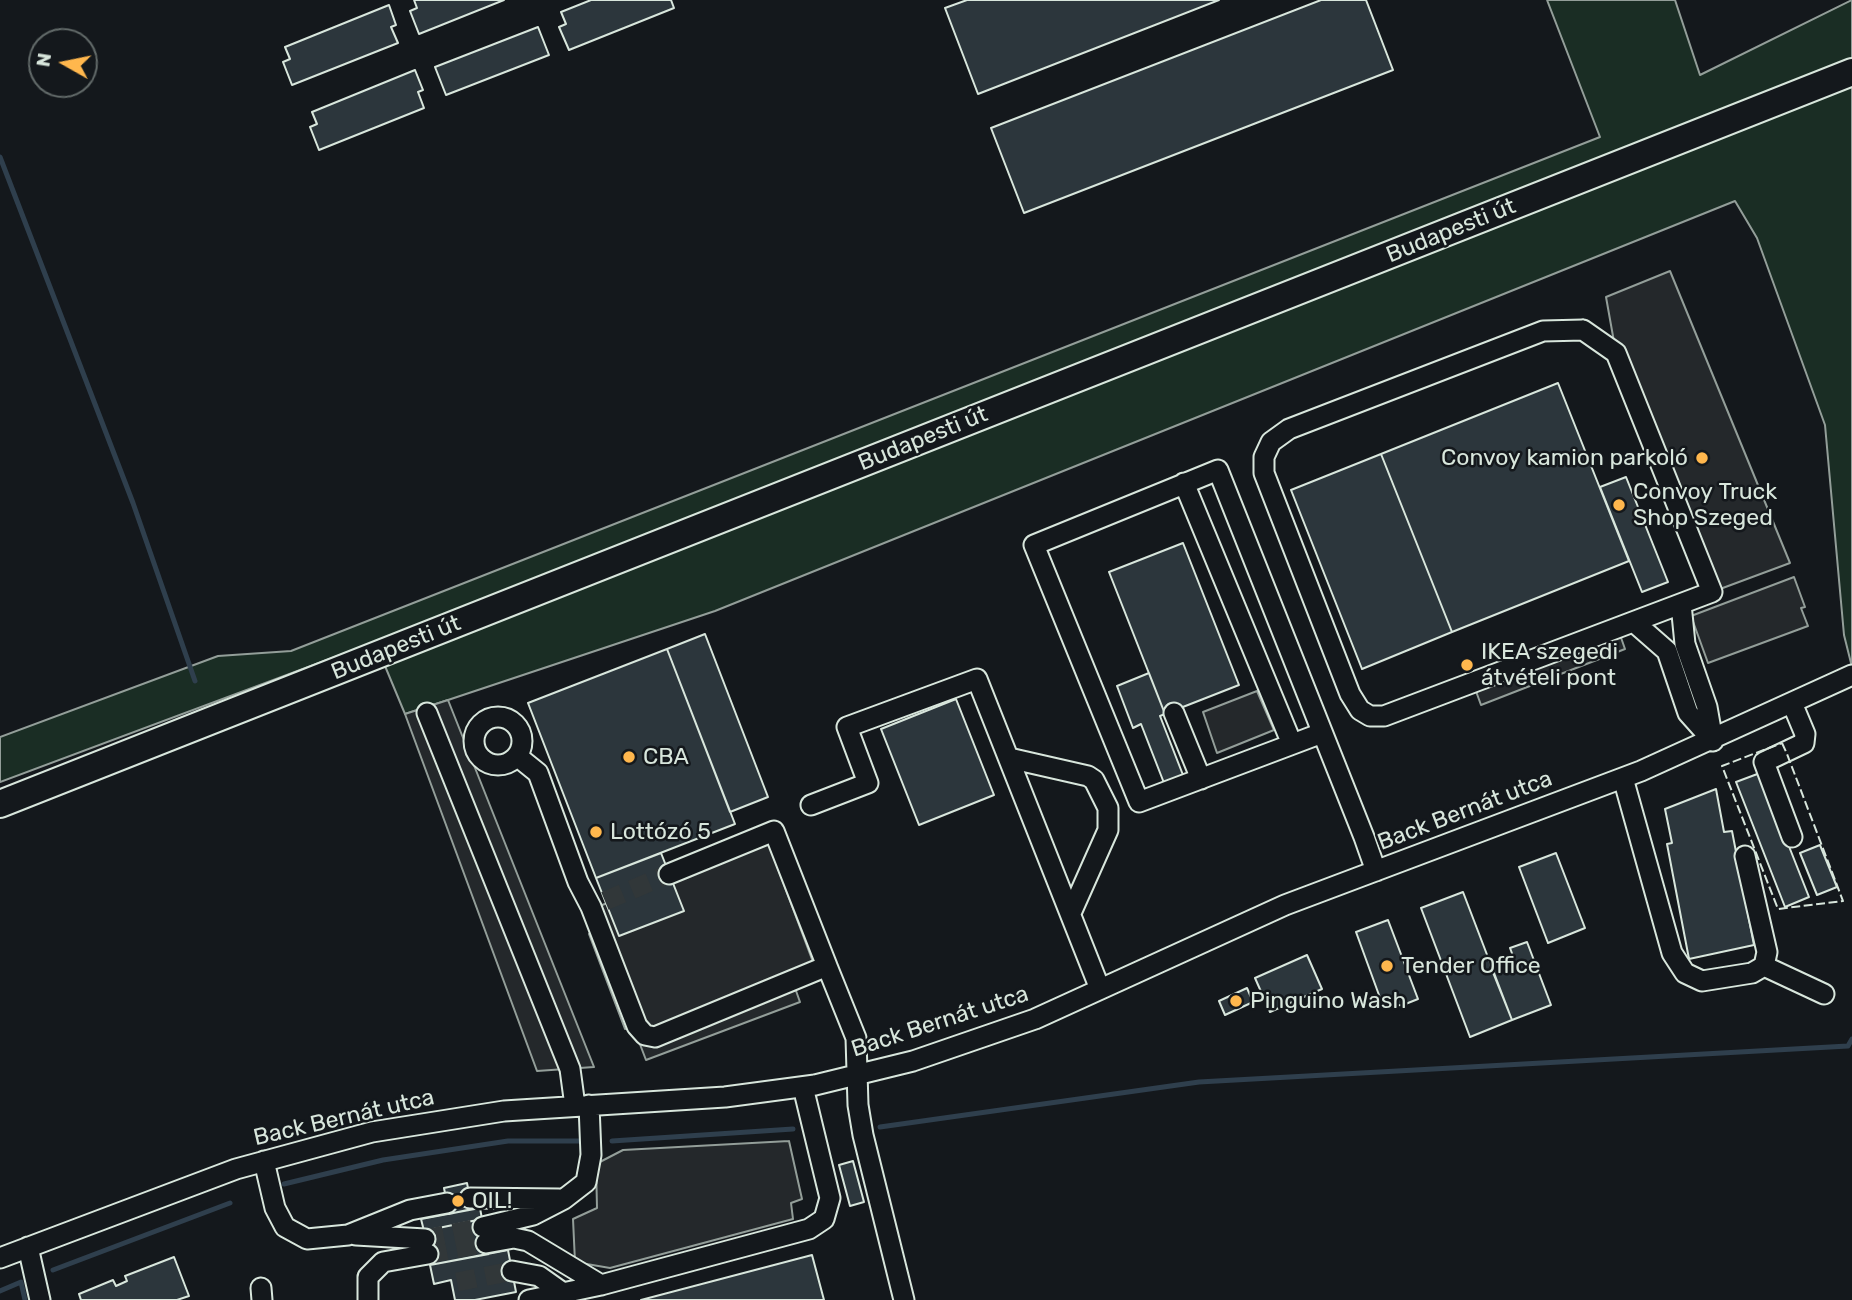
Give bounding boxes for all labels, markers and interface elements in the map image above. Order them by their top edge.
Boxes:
north arrow [28,28,98,98]
text: N [31,51,56,69]
street label: Budapesti út [1382,193,1520,269]
street label: Budapesti út [854,401,992,477]
place label: Convoy kamion parkoló [1441,444,1688,472]
marker: Convoy kamion parkoló [1694,450,1710,466]
place label: Convoy Truck Shop Szeged [1633,478,1777,532]
marker: Convoy Truck Shop Szeged [1611,497,1627,513]
street label: Budapesti út [327,610,465,686]
place label: IKEA szegedi átvételi pont [1481,638,1618,692]
marker: IKEA szegedi átvételi pont [1459,657,1475,673]
place label: CBA [643,743,689,771]
marker: CBA [621,749,637,765]
street label: Back Bernát utca [1374,765,1556,857]
place label: Lottózó 5 [610,818,711,846]
marker: Lottózó 5 [588,824,604,840]
place label: Tender Office [1401,952,1541,980]
marker: Tender Office [1379,958,1395,974]
street label: Back Bernát utca [848,980,1032,1064]
place label: Pinguino Wash [1250,987,1407,1015]
marker: Pinguino Wash [1228,993,1244,1009]
street label: Back Bernát utca [251,1084,437,1152]
place label: OIL! [472,1187,512,1215]
marker: OIL! [450,1193,466,1209]

